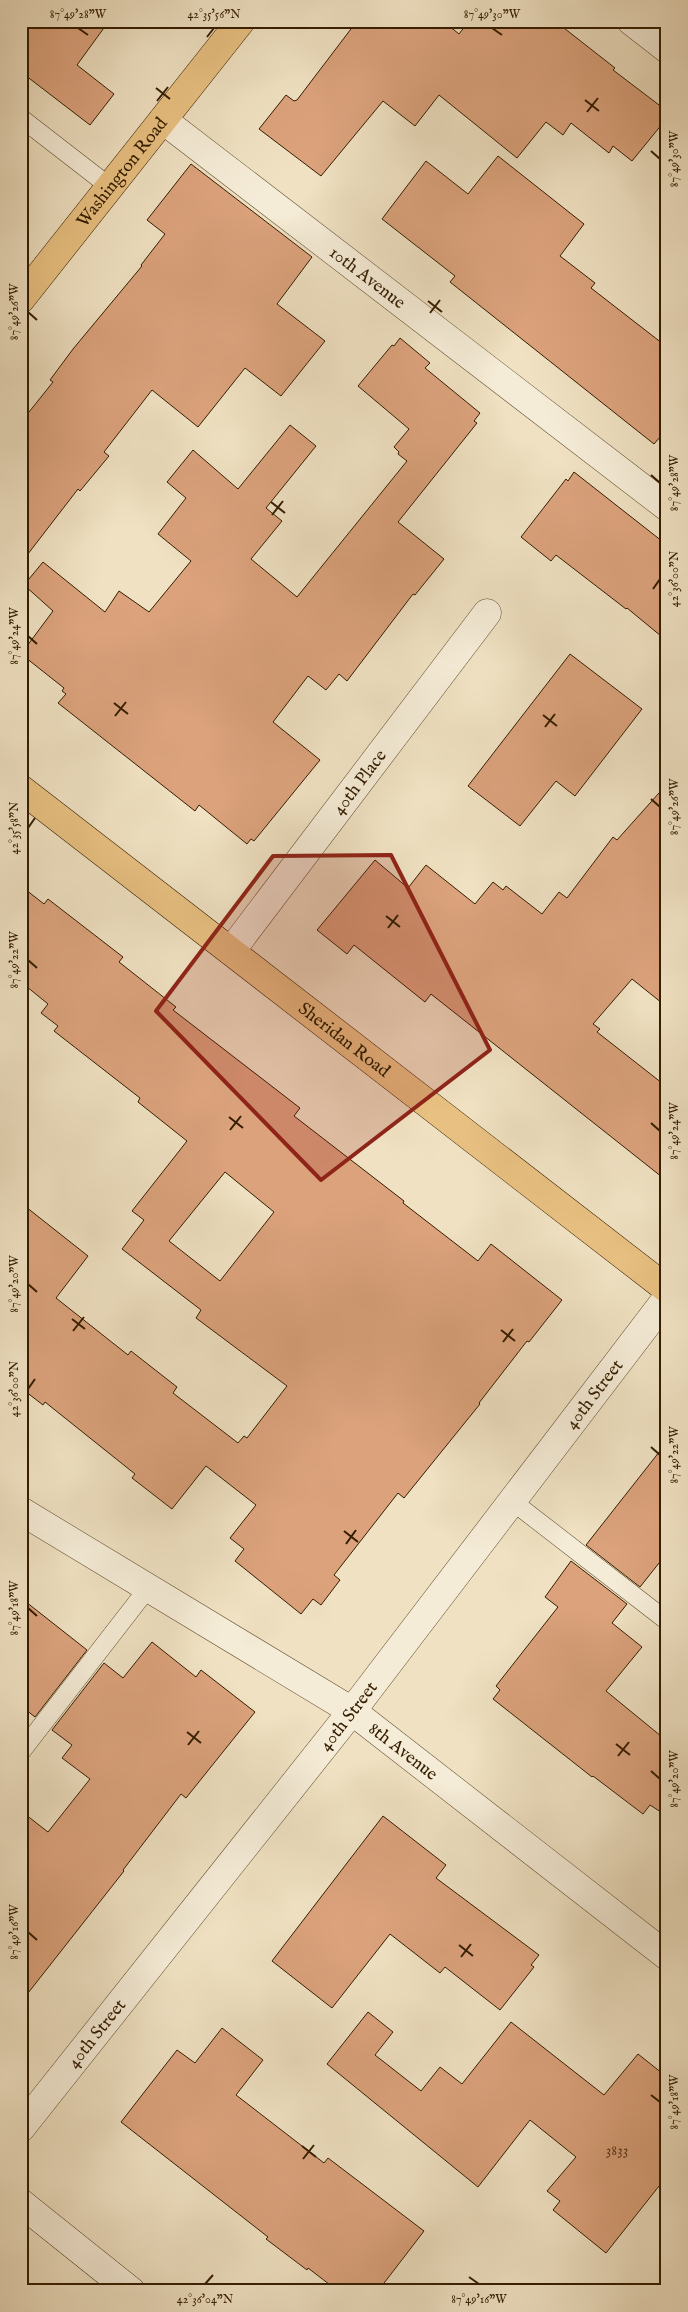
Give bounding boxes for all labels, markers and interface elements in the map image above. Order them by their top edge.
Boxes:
text: 87°49'28"W [50,7,107,22]
text: 42°35'56"N [187,7,241,22]
text: 87°49'30"W [464,7,521,22]
street label: Washington Road [72,113,174,233]
text: 87°49'30"W [667,130,682,187]
street label: 10th Avenue [324,242,410,315]
text: 87°49'26"W [7,283,22,340]
text: 87°49'28"W [667,454,682,511]
text: 42°36'00"N [667,550,682,607]
text: 87°49'24"W [7,607,22,665]
street label: 40th Place [328,745,392,820]
text: 87°49'26"W [667,778,682,835]
text: 42°35'58"N [7,801,22,854]
text: 87°49'22"W [7,931,22,989]
street label: Sheridan Road [293,998,394,1084]
text: 87°49'24"W [667,1102,682,1160]
text: 87°49'20"W [7,1255,22,1313]
street label: 40th Street [561,1355,629,1435]
text: 42°36'00"N [7,1360,22,1417]
text: 87°49'22"W [667,1426,682,1484]
text: 87°49'18"W [7,1580,22,1636]
street label: 40th Street [315,1677,383,1756]
street label: 8th Avenue [363,1718,442,1786]
text: 87°49'20"W [667,1750,682,1808]
text: 87°49'16"W [7,1904,22,1960]
street label: 40th Street [63,1995,132,2073]
text: 87°49'18"W [667,2074,682,2130]
house number: 3833 [606,2141,628,2160]
text: 42°36'04"N [177,2292,234,2307]
text: 87°49'16"W [451,2292,507,2307]

